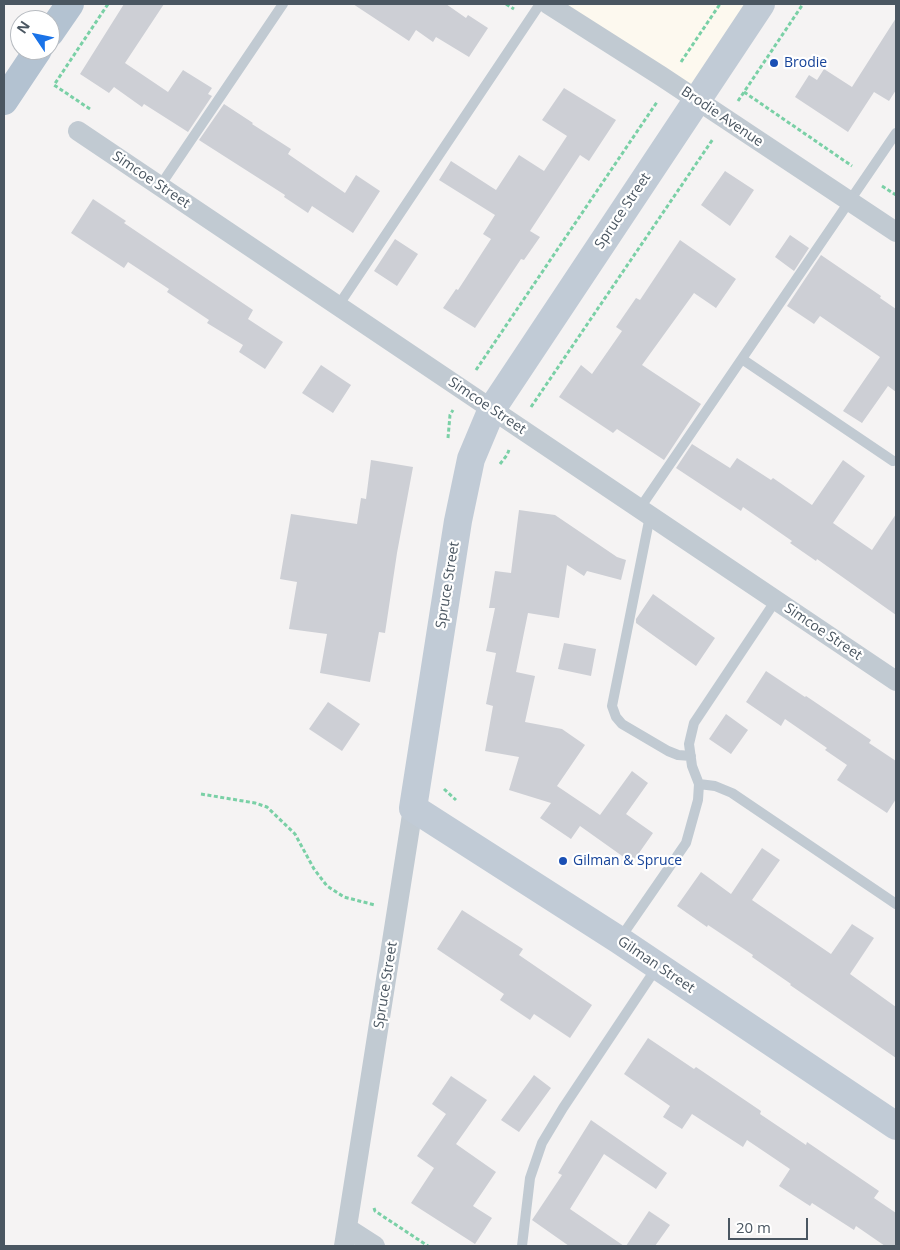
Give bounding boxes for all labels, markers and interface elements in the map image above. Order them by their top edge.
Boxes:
north arrow [10,10,60,60]
text: N [12,17,34,37]
place label: Brodie [784,55,827,71]
marker: Brodie [768,57,780,69]
street label: Brodie Avenue [678,83,766,151]
street label: Simcoe Street [109,148,193,212]
street label: Spruce Street [591,170,655,252]
street label: Simcoe Street [445,374,529,438]
street label: Spruce Street [433,540,463,630]
street label: Simcoe Street [781,600,865,664]
place label: Gilman & Spruce [573,853,682,869]
marker: Gilman & Spruce [557,855,569,867]
street label: Gilman Street [614,933,698,997]
street label: Spruce Street [371,940,401,1030]
scale bar [730,1208,810,1240]
text: 20 m [736,1217,771,1237]

